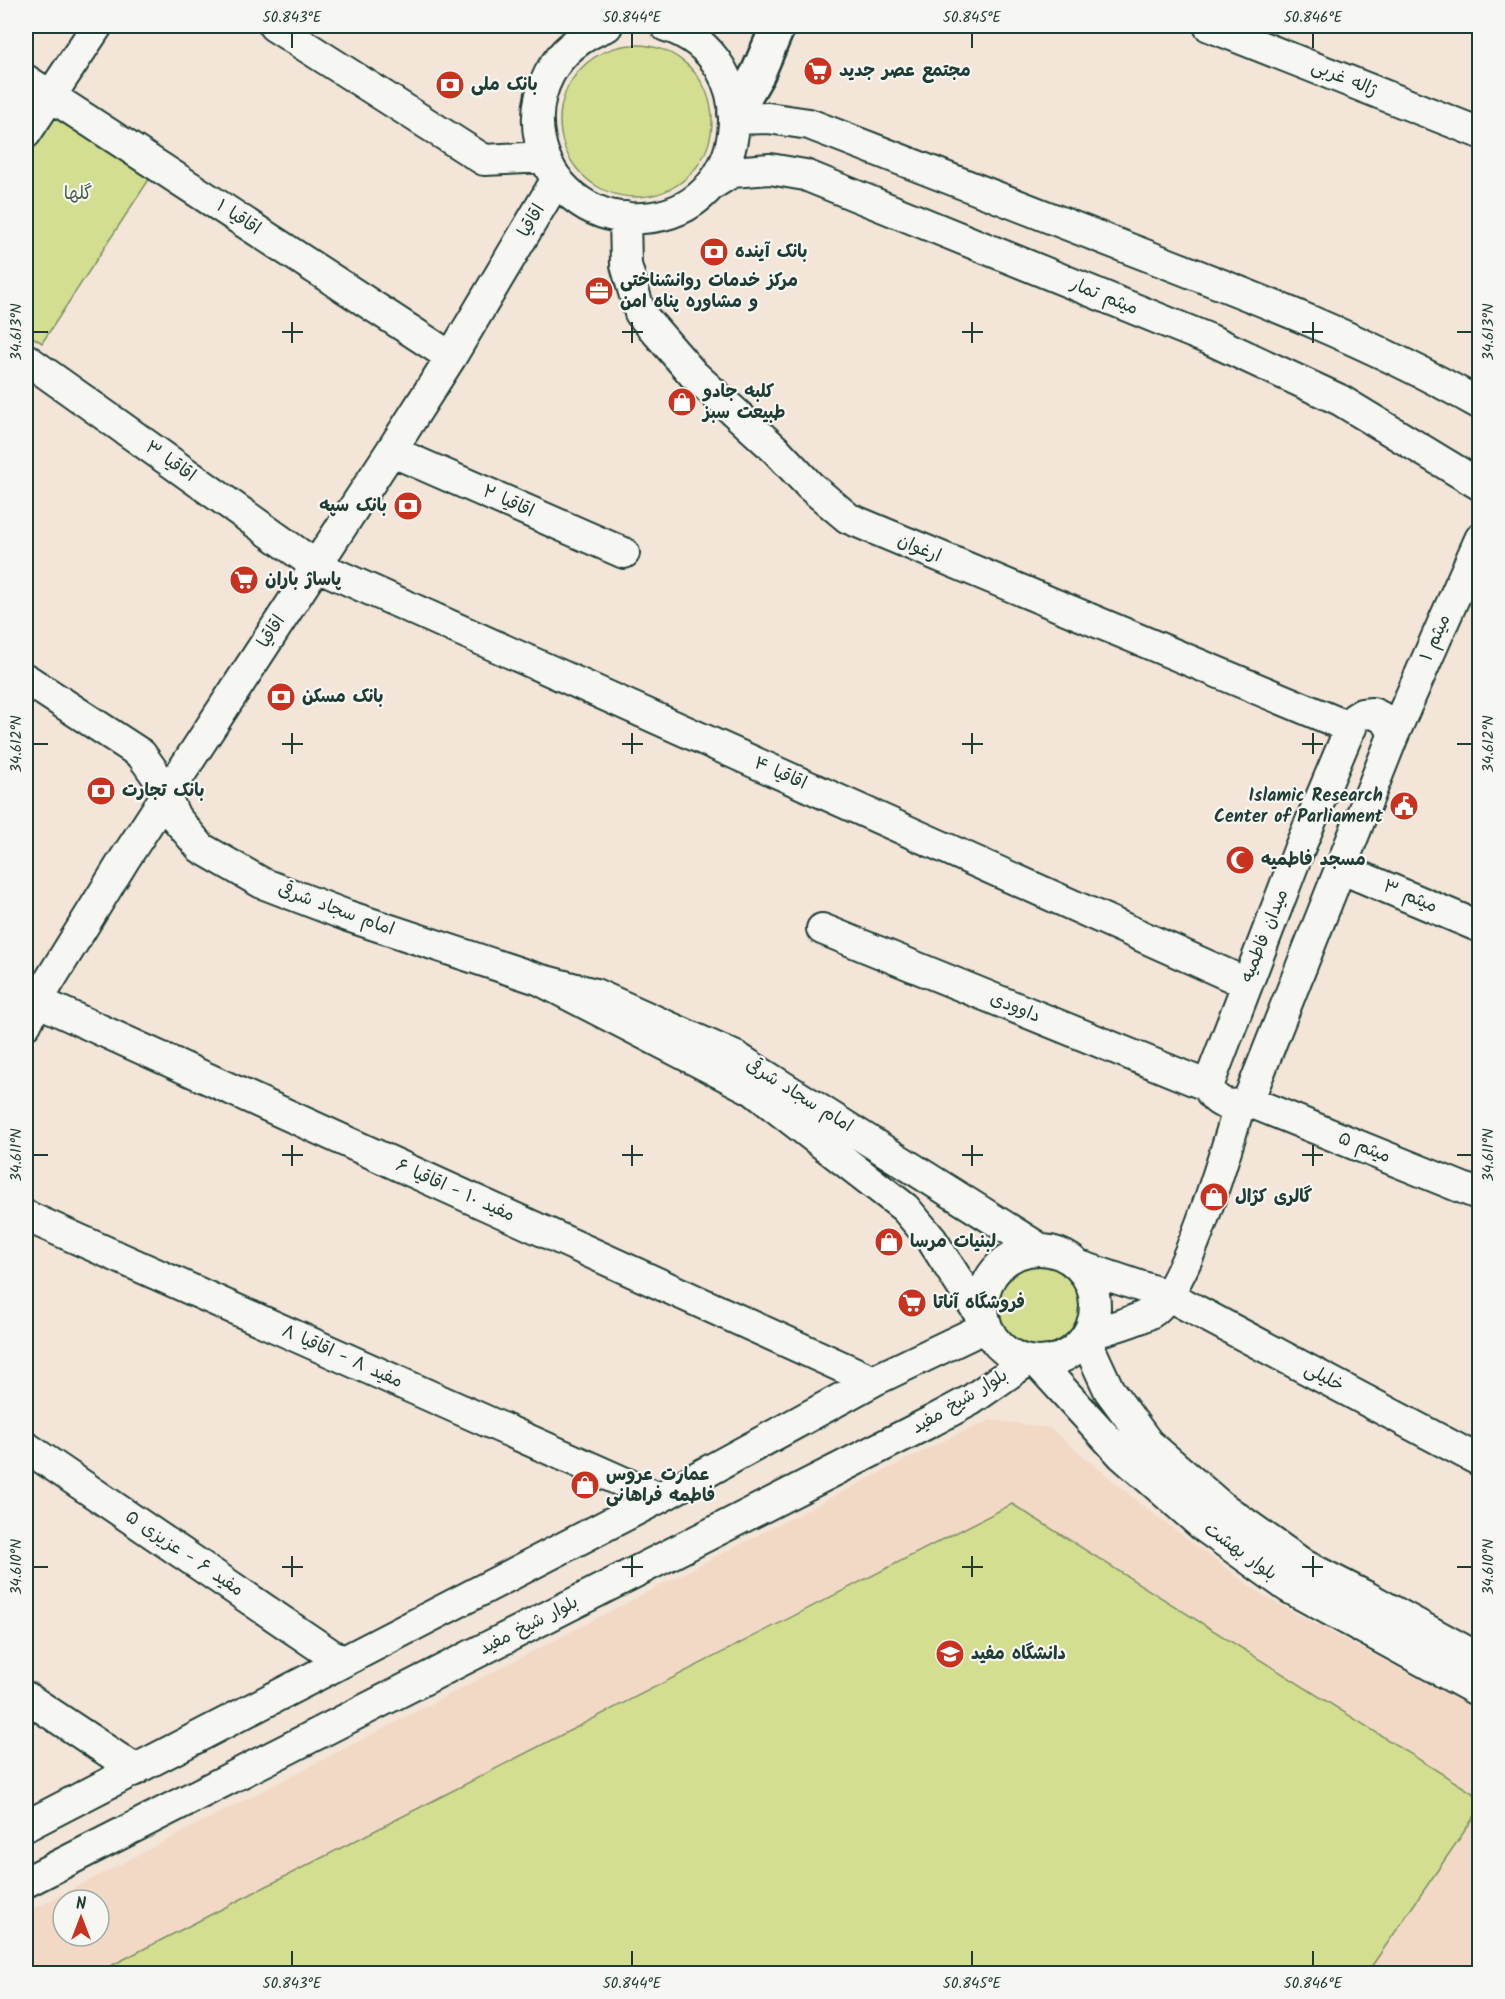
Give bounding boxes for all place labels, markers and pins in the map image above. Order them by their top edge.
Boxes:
supermarket icon: مجتمع عصر جدید [802,55,834,87]
place label: مجتمع عصر جدید [839,57,971,86]
bank icon: بانک ملی [434,69,466,101]
place label: بانک ملی [471,71,538,100]
bank icon: بانک آینده [698,236,730,268]
place label: بانک آینده [735,238,808,267]
place label: مرکز خدمات روانشناختی و مشاوره پناه امن [620,267,798,317]
office icon: مرکز خدمات روانشناختی و مشاوره پناه امن [583,275,615,307]
place label: کلبه جادو طبیعت سبز [701,378,786,428]
shop icon: کلبه جادو طبیعت سبز [666,386,698,418]
bank icon: بانک سپه [392,490,424,522]
place label: بانک سپه [319,492,387,521]
supermarket icon: پاساژ باران [228,564,260,596]
place label: پاساژ باران [265,566,342,595]
bank icon: بانک مسکن [265,681,297,713]
place label: بانک مسکن [302,683,384,712]
bank icon: بانک تجارت [85,775,117,807]
place label: بانک تجارت [122,777,204,806]
place label: Islamic Research Center of Parliament [1214,782,1384,832]
public building icon: Islamic Research Center of Parliament [1388,790,1420,822]
mosque icon: مسجد فاطمیه [1224,844,1256,876]
place label: مسجد فاطمیه [1261,846,1366,875]
shop icon: گالری کژال [1198,1181,1230,1213]
place label: گالری کژال [1235,1183,1312,1212]
shop icon: لبنیات مرسا [873,1226,905,1258]
place label: لبنیات مرسا [910,1228,996,1257]
supermarket icon: فروشگاه آناتا [896,1287,928,1319]
place label: فروشگاه آناتا [933,1289,1025,1318]
place label: عمارت عروس فاطمه فراهانی [606,1461,715,1511]
shop icon: عمارت عروس فاطمه فراهانی [569,1469,601,1501]
school or university icon: دانشگاه مفید [934,1638,966,1670]
place label: دانشگاه مفید [971,1640,1066,1669]

